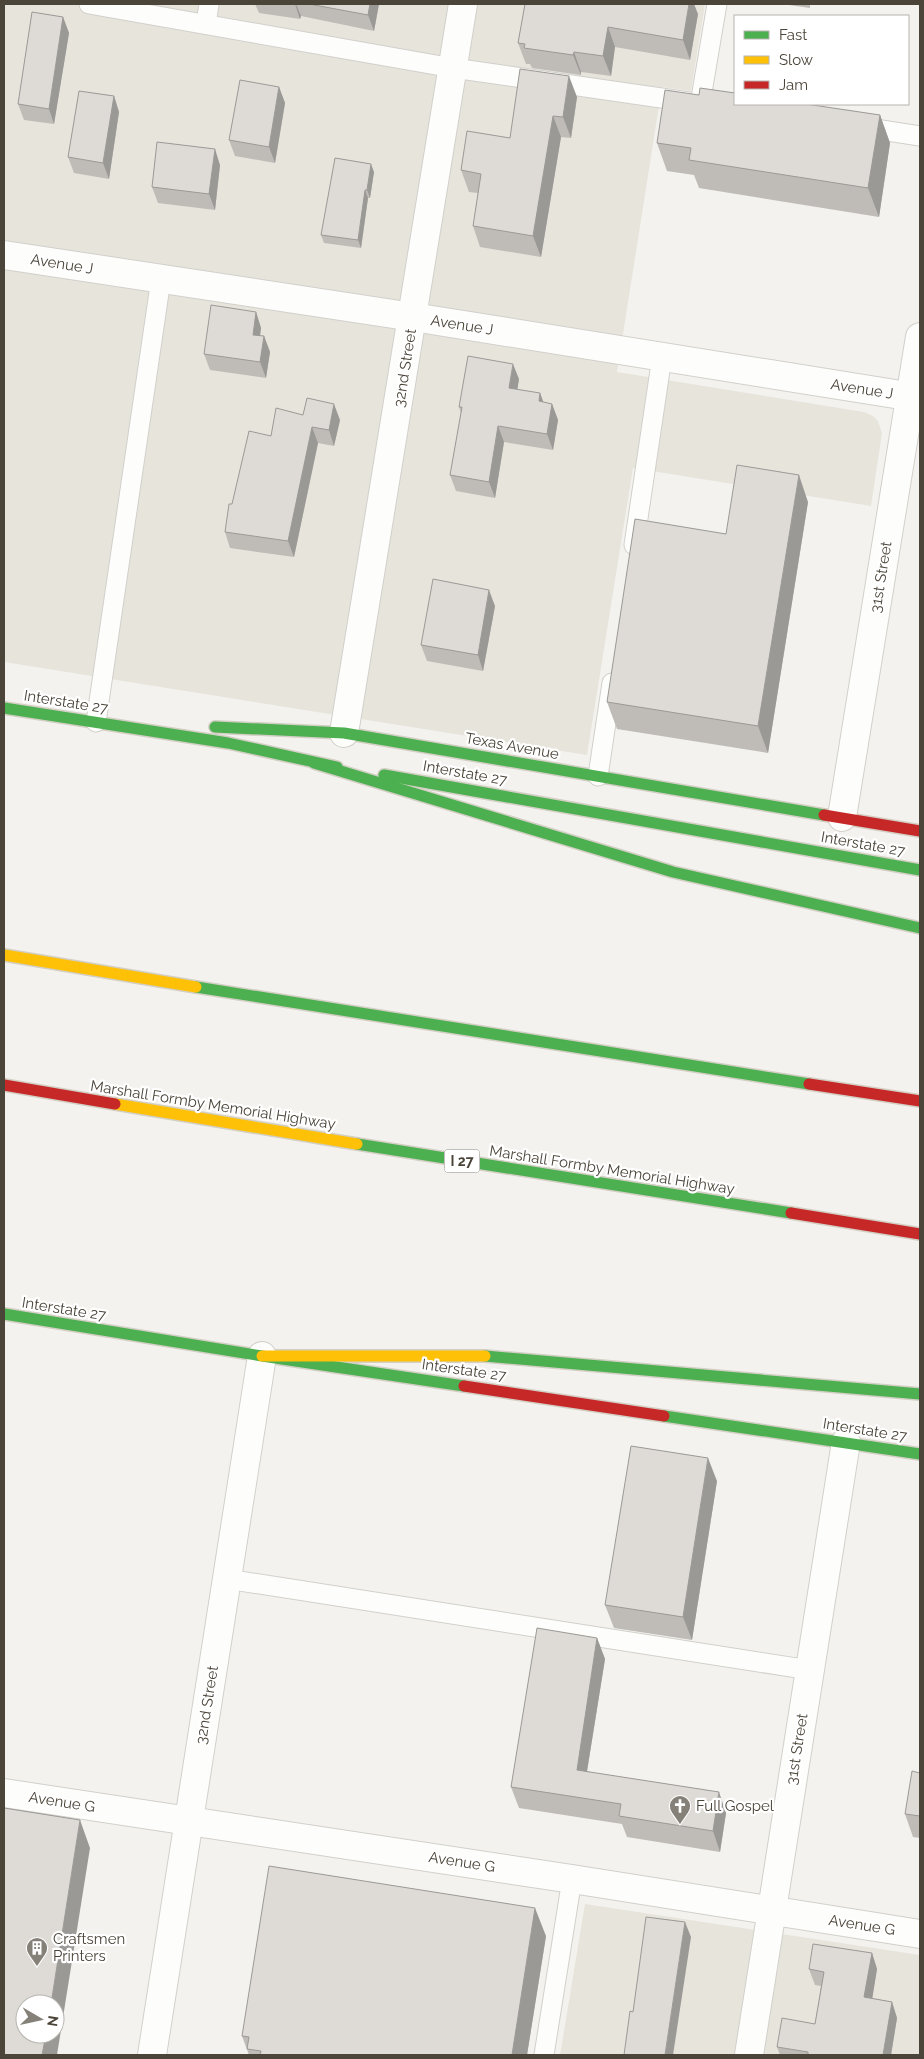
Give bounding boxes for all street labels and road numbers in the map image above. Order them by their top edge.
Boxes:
street label: Avenue J [29,250,95,278]
street label: Avenue J [429,311,495,339]
street label: 32nd Street [390,327,420,409]
street label: Avenue J [829,375,895,403]
street label: 31st Street [866,540,896,614]
street label: Interstate 27 [23,686,109,718]
street label: Texas Avenue [464,729,560,763]
street label: Interstate 27 [422,757,508,789]
street label: Interstate 27 [820,828,906,860]
street label: Marshall Formby Memorial Highway [89,1077,337,1133]
street label: Marshall Formby Memorial Highway [488,1142,736,1198]
road number: I 27 [444,1150,480,1172]
street label: Interstate 27 [21,1293,107,1325]
street label: Interstate 27 [421,1355,507,1385]
street label: Interstate 27 [822,1414,908,1446]
street label: 32nd Street [192,1664,222,1746]
street label: 31st Street [782,1712,812,1786]
street label: Avenue G [27,1788,97,1816]
street label: Avenue G [427,1848,497,1876]
street label: Avenue G [827,1911,897,1939]

